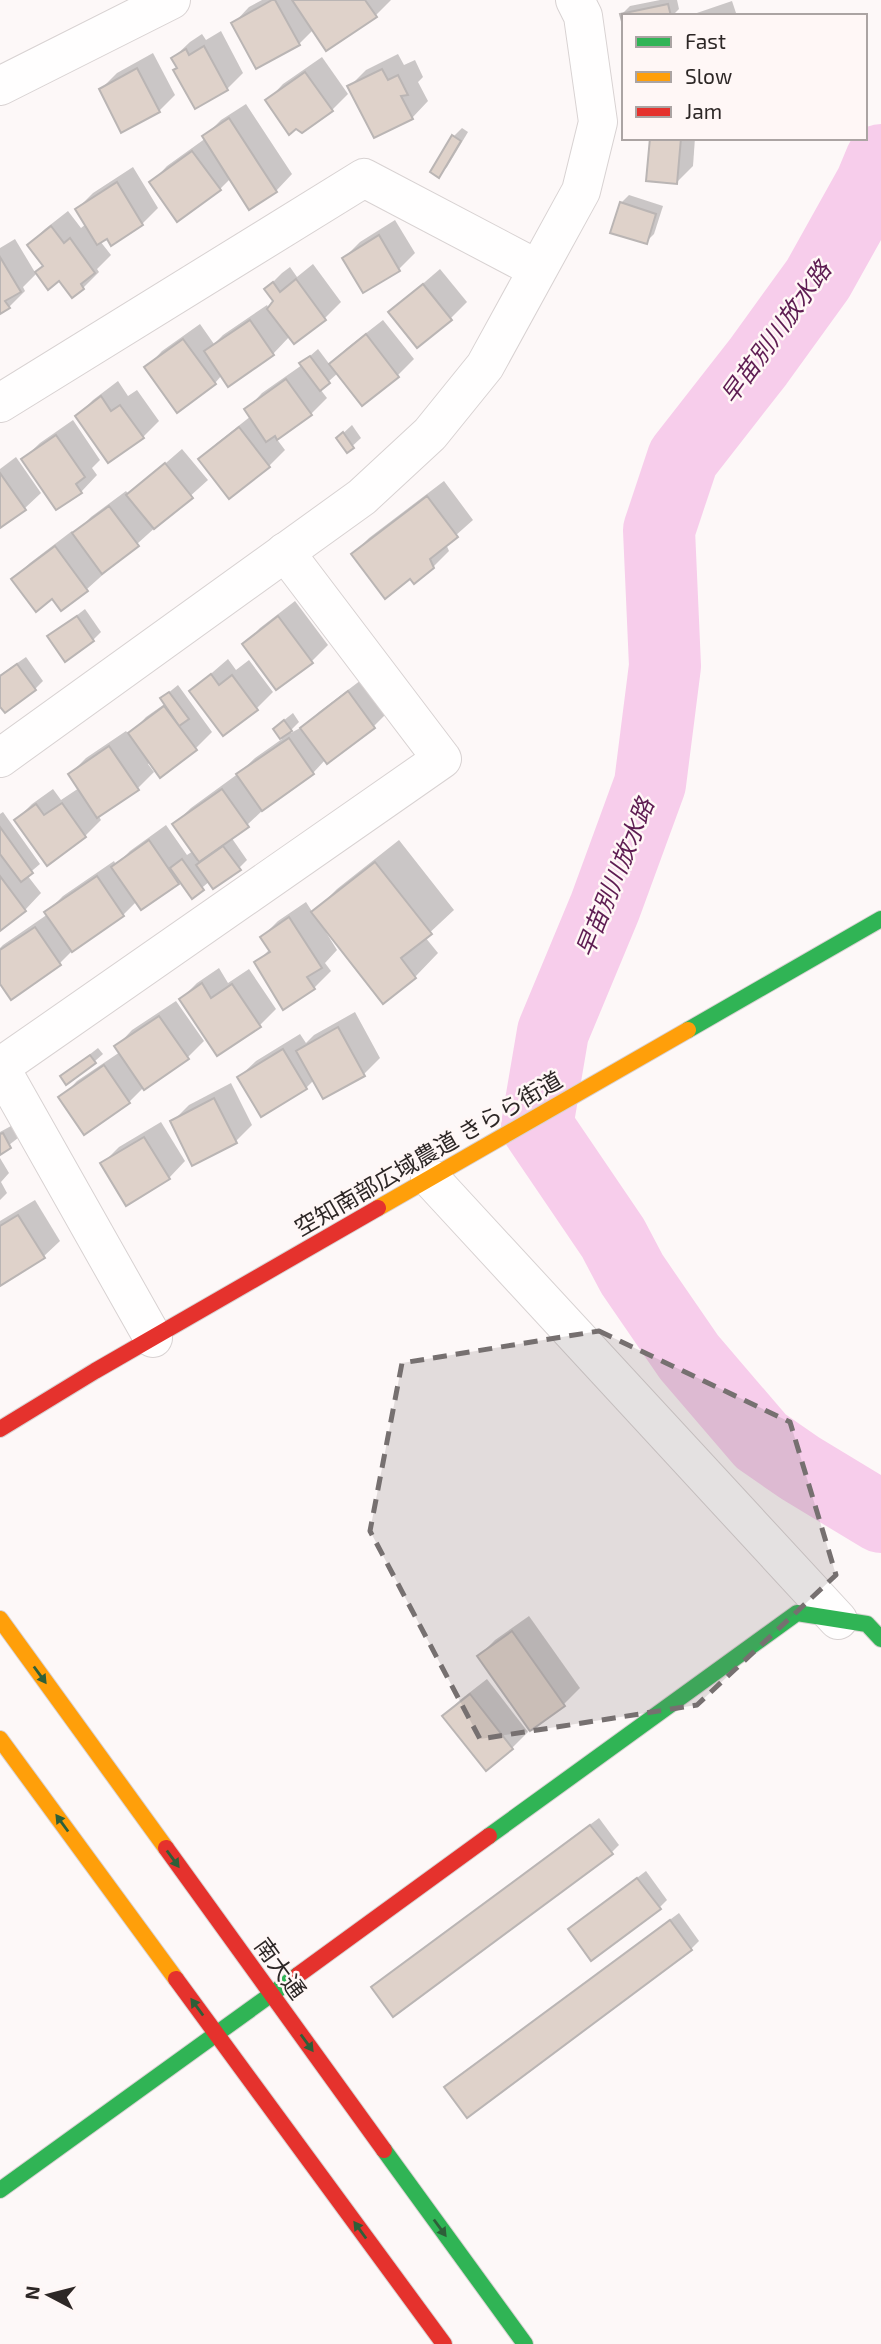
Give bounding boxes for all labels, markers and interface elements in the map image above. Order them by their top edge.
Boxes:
legend [622,14,867,140]
text: Fast [685,28,726,53]
text: Slow [685,63,732,88]
text: Jam [685,98,722,123]
water label: 早苗別川放水路 [714,254,837,408]
water label: 早苗別川放水路 [569,792,660,960]
street label: 空知南部広域農道 きらら街道 [289,1065,567,1241]
one-way arrow [33,1666,47,1684]
one-way arrow [55,1814,69,1832]
one-way arrow [166,1850,180,1868]
street label: 南大通 [249,1932,313,2004]
one-way arrow [190,1998,204,2016]
one-way arrow [300,2034,314,2052]
one-way arrow [433,2218,447,2237]
one-way arrow [353,2221,367,2239]
north arrow [14,2260,84,2330]
text: N [19,2285,44,2301]

